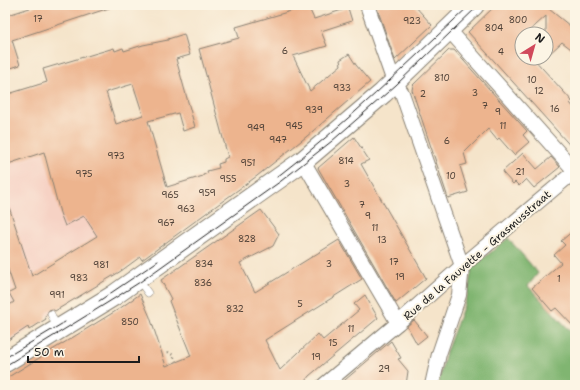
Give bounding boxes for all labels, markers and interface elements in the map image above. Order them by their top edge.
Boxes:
house number: 17 [33,13,43,25]
house number: 800 [509,14,527,26]
house number: 923 [403,15,421,27]
house number: 804 [485,22,503,34]
north arrow [514,26,554,66]
text: N [532,30,548,47]
house number: 6 [282,45,288,57]
house number: 4 [498,46,504,58]
house number: 810 [434,72,450,84]
house number: 10 [527,74,537,86]
house number: 933 [333,82,351,94]
house number: 12 [534,85,544,97]
house number: 3 [472,87,478,99]
house number: 2 [420,88,426,100]
house number: 7 [482,100,488,112]
house number: 16 [550,103,560,115]
house number: 939 [305,104,323,116]
house number: 9 [495,106,501,118]
house number: 945 [285,120,303,132]
house number: 11 [499,120,507,132]
house number: 949 [247,122,265,134]
house number: 947 [269,134,287,146]
house number: 6 [444,135,450,147]
house number: 973 [107,150,125,162]
house number: 814 [338,155,354,167]
house number: 951 [240,157,256,169]
house number: 21 [515,166,525,178]
house number: 975 [75,168,93,180]
house number: 10 [446,170,456,182]
house number: 955 [220,173,236,185]
house number: 3 [344,178,350,190]
house number: 959 [198,187,216,199]
street label: Rue de la Fauvette - Grasmusstraat [400,187,555,324]
house number: 965 [161,189,179,201]
house number: 7 [359,199,365,211]
house number: 963 [177,203,195,215]
house number: 9 [365,210,371,222]
house number: 967 [157,217,175,229]
house number: 11 [371,222,379,234]
house number: 828 [238,233,256,245]
house number: 13 [377,234,387,246]
house number: 17 [389,256,399,268]
house number: 834 [195,258,213,270]
house number: 3 [326,258,332,270]
house number: 981 [93,259,109,271]
house number: 19 [395,271,405,283]
house number: 983 [70,272,88,284]
house number: 1 [557,273,561,285]
house number: 836 [194,277,212,289]
house number: 991 [49,289,65,301]
house number: 5 [297,298,303,310]
house number: 832 [226,303,244,315]
house number: 850 [121,316,139,328]
house number: 11 [347,323,355,335]
house number: 15 [328,337,338,349]
scale bar [28,338,139,364]
text: 50 m [34,344,64,360]
house number: 19 [311,351,321,363]
house number: 29 [378,363,390,375]

